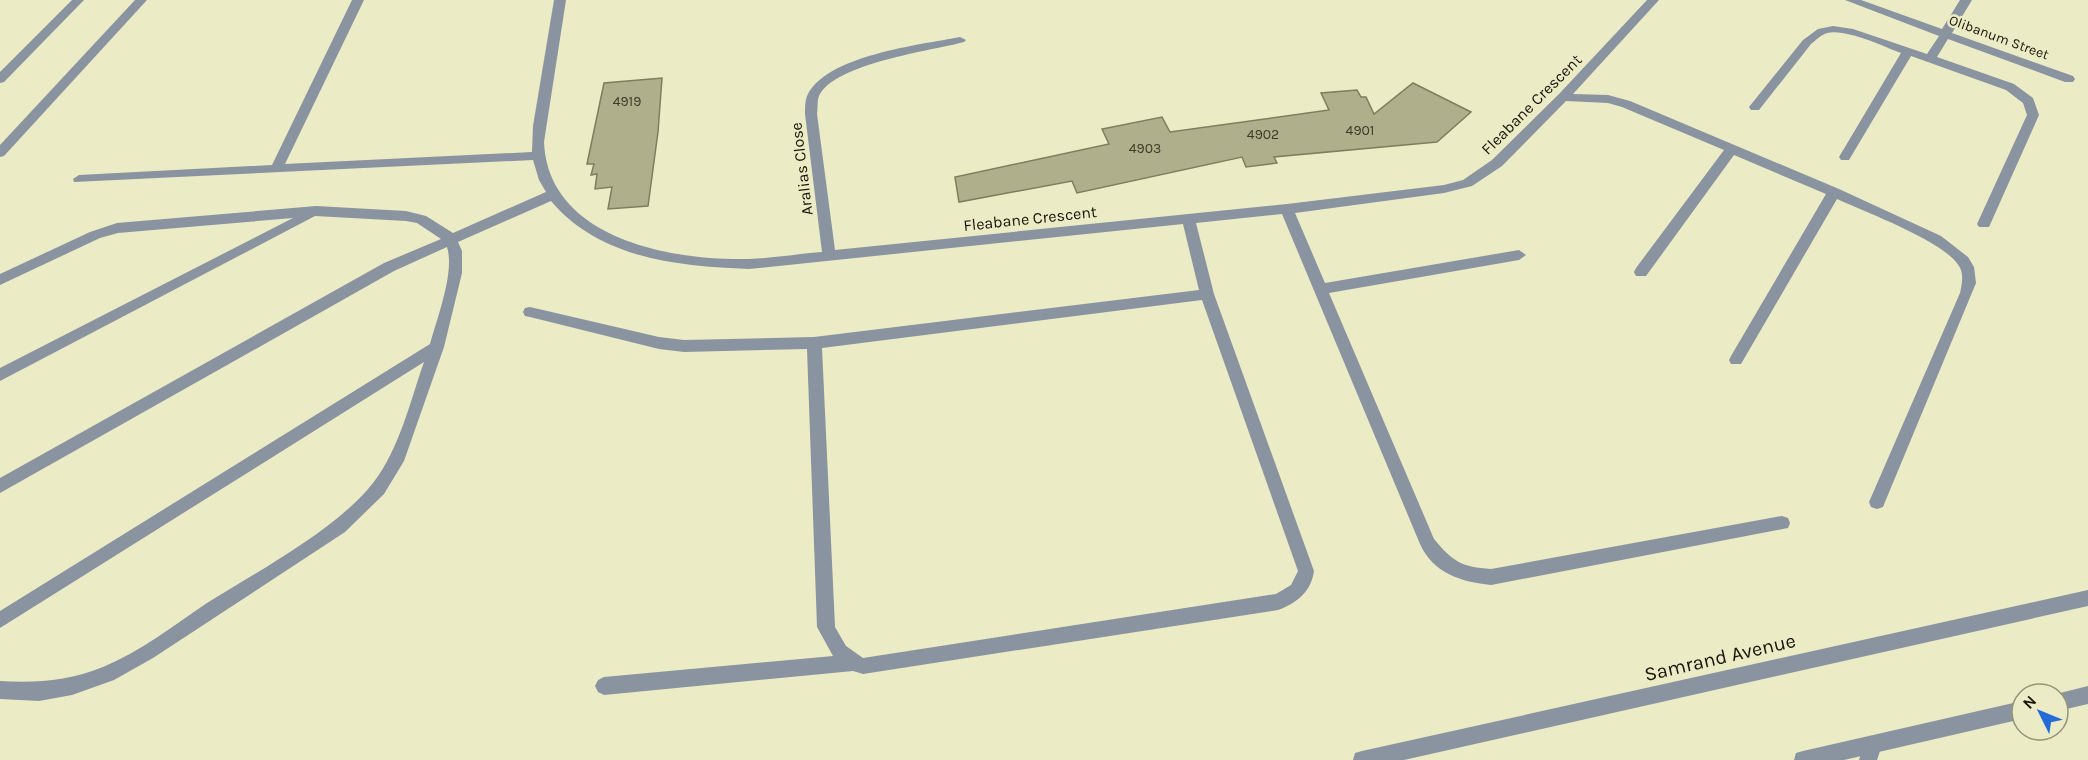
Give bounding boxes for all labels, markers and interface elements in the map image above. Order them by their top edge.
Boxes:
street label: Olibanum Street [1947,12,2051,63]
street label: Fleabane Crescent [1477,50,1586,159]
house number: 4919 [613,93,641,110]
street label: Aralias Close [786,121,817,217]
house number: 4901 [1346,122,1374,139]
house number: 4902 [1247,126,1279,143]
house number: 4903 [1129,140,1161,157]
street label: Fleabane Crescent [962,202,1098,235]
street label: Samrand Avenue [1642,629,1798,686]
north arrow [2010,682,2070,742]
text: N [2019,691,2040,713]

